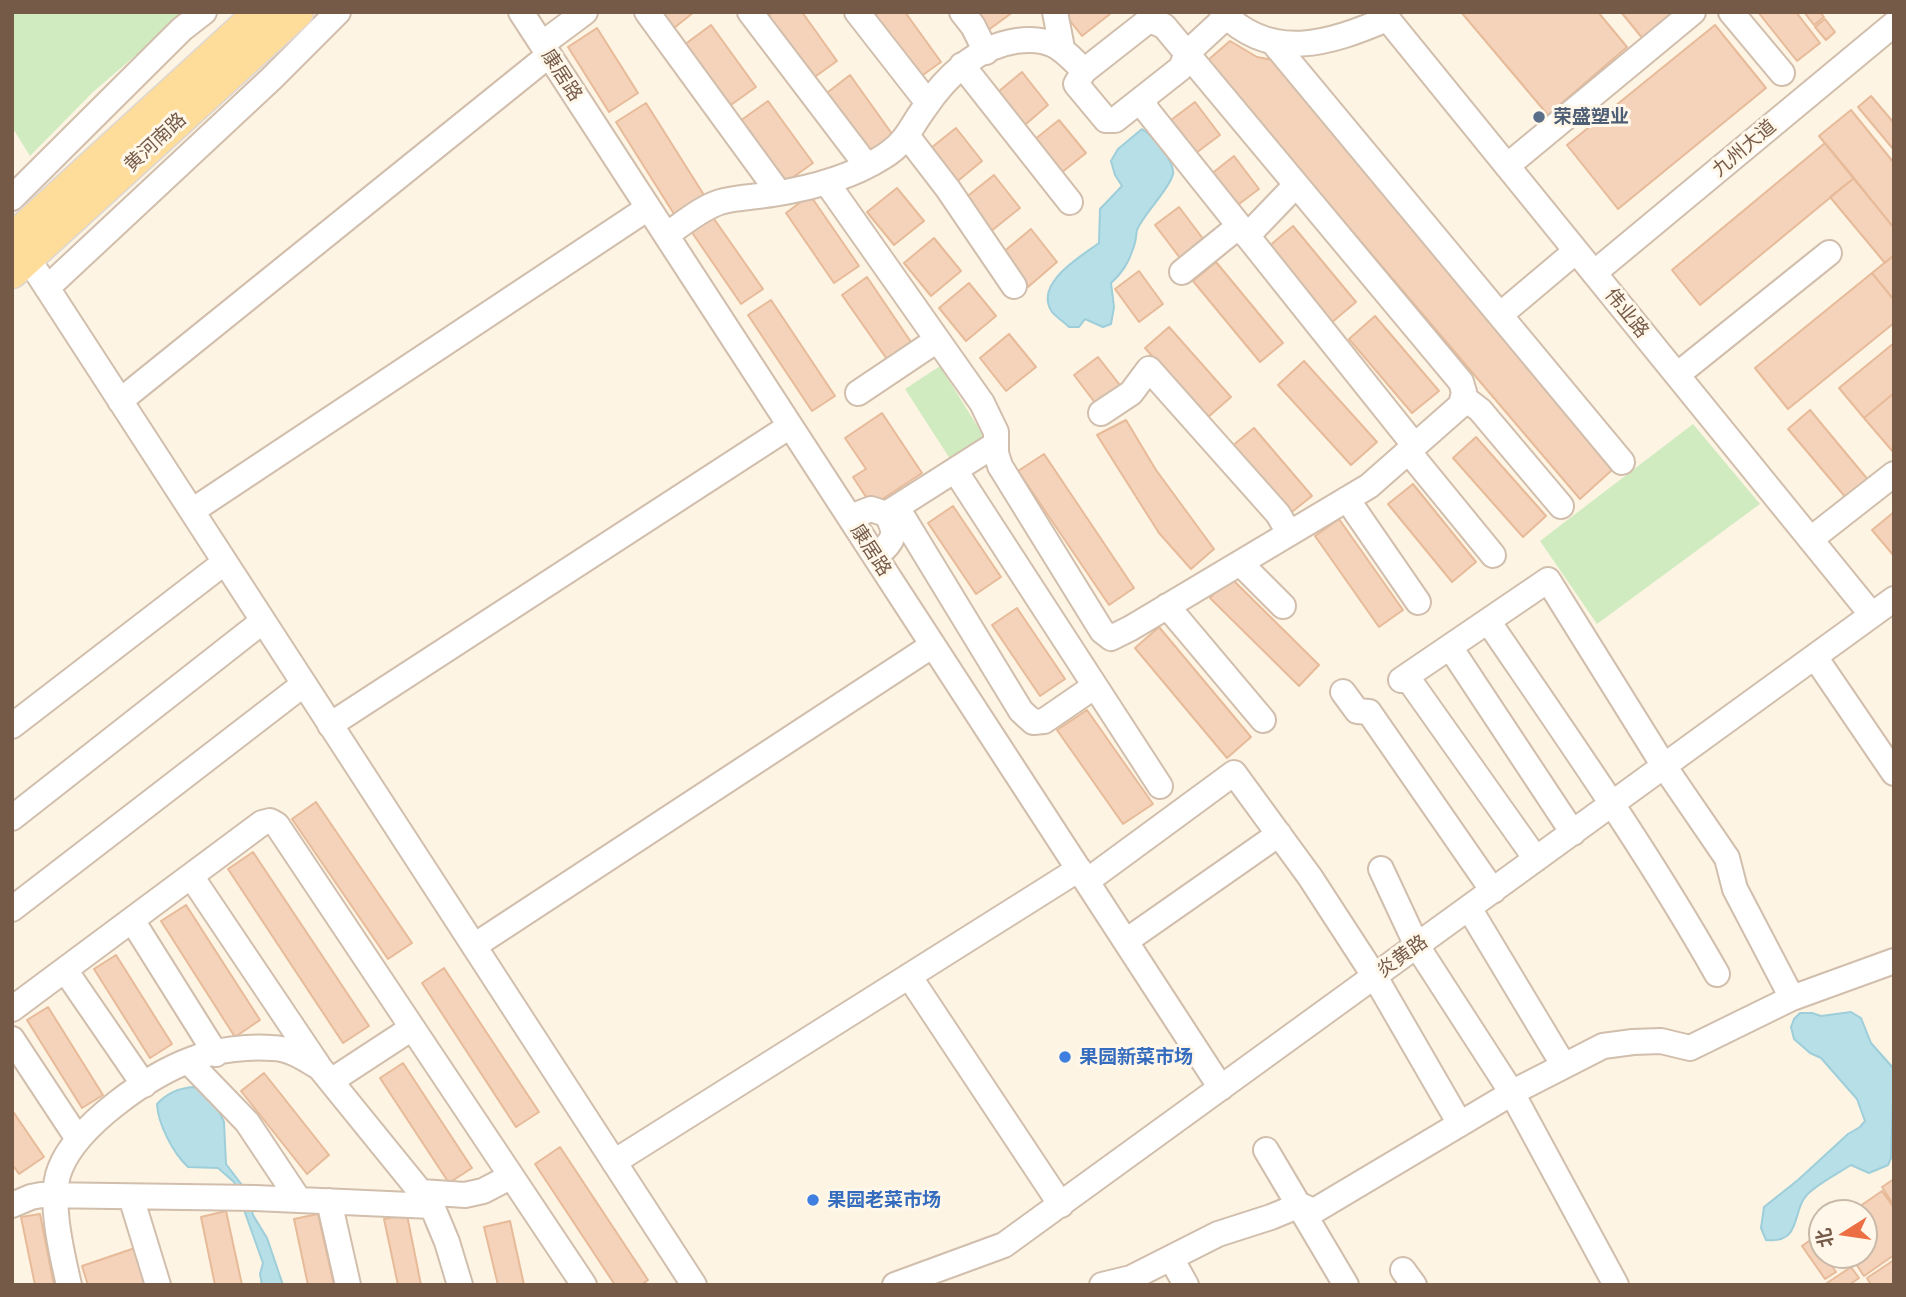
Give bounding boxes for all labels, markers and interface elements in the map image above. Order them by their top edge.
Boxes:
street label: 康居路 [537,45,587,105]
place label: 荣盛塑业 [1553,106,1629,128]
street label: 黄河南路 [119,108,191,176]
marker: 荣盛塑业 [1531,109,1547,125]
street label: 九州大道 [1708,115,1780,181]
street label: 伟业路 [1600,284,1654,342]
street label: 康居路 [846,520,896,580]
street label: 炎黄路 [1372,930,1432,982]
place label: 果园新菜市场 [1079,1046,1193,1068]
marker: 果园新菜市场 [1057,1049,1073,1065]
place label: 果园老菜市场 [827,1189,941,1211]
marker: 果园老菜市场 [805,1192,821,1208]
north arrow [1808,1199,1878,1269]
text: 北 [1811,1226,1837,1250]

